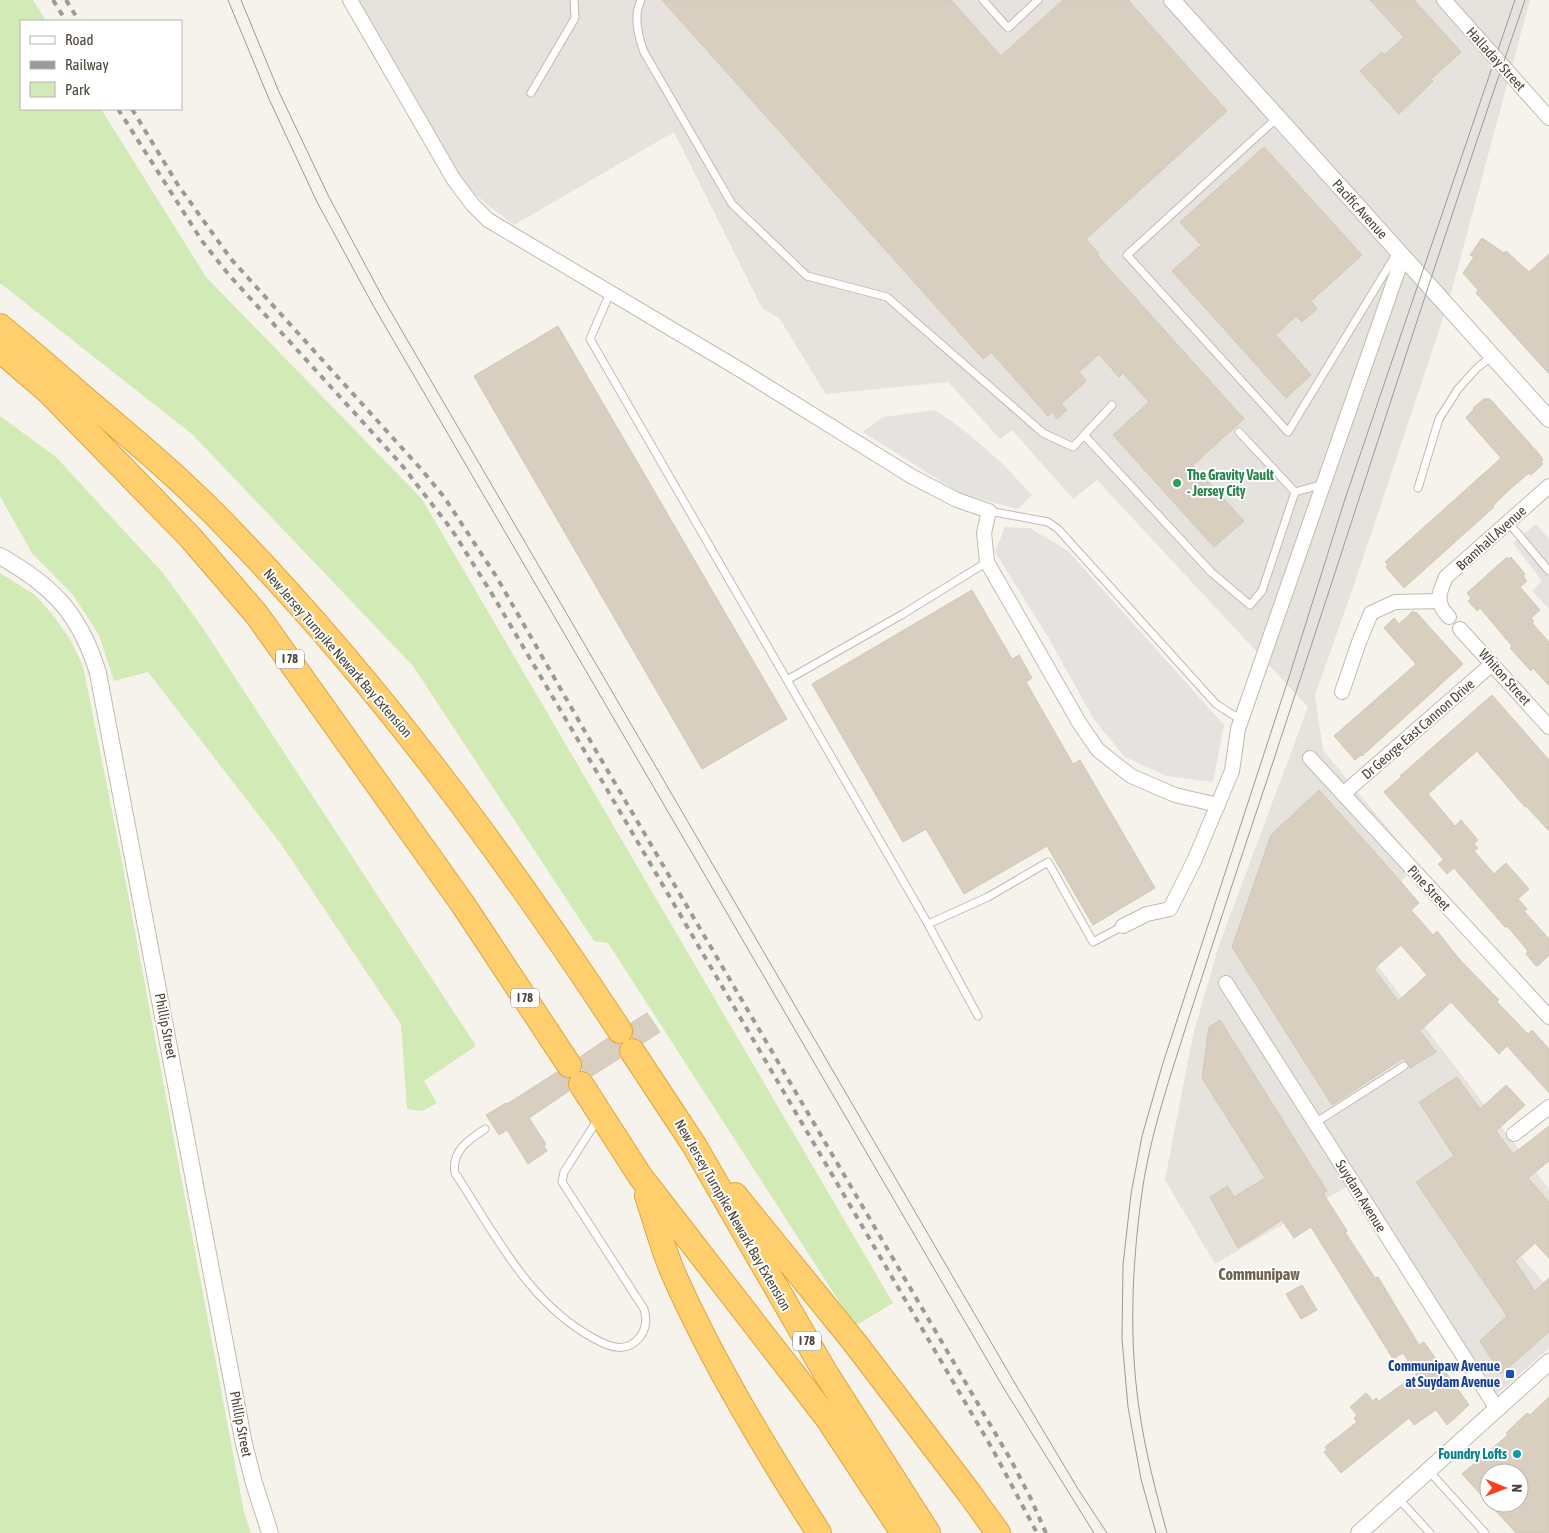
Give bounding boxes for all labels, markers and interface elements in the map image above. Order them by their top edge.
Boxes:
legend [20,20,182,110]
street label: Halladay Street [1463,24,1529,94]
text: Road [65,31,94,48]
text: Railway [65,56,109,73]
text: Park [65,81,90,98]
street label: Pacific Avenue [1329,176,1391,242]
place label: The Gravity Vault - Jersey City [1187,467,1274,499]
marker: The Gravity Vault - Jersey City [1171,477,1183,489]
street label: Bramhall Avenue [1453,502,1529,574]
street label: New Jersey Turnpike Newark Bay Extension [260,565,416,741]
street label: Whiton Street [1476,646,1534,708]
road number: I 78 [276,650,304,669]
street label: Dr George East Cannon Drive [1358,676,1478,782]
street label: Pine Street [1404,862,1454,914]
road number: I 78 [511,988,539,1008]
street label: Phillip Street [152,992,180,1060]
street label: New Jersey Turnpike Newark Bay Extension [672,1117,794,1313]
street label: Suydam Avenue [1332,1157,1390,1235]
district label: Communipaw [1218,1265,1300,1283]
road number: I 78 [793,1332,821,1350]
place label: Communipaw Avenue at Suydam Avenue [1388,1358,1500,1390]
marker: Communipaw Avenue at Suydam Avenue [1504,1368,1516,1380]
street label: Phillip Street [227,1390,255,1458]
place label: Foundry Lofts [1438,1446,1507,1462]
marker: Foundry Lofts [1511,1448,1523,1460]
north arrow [1479,1463,1529,1513]
text: N [1509,1484,1525,1492]

